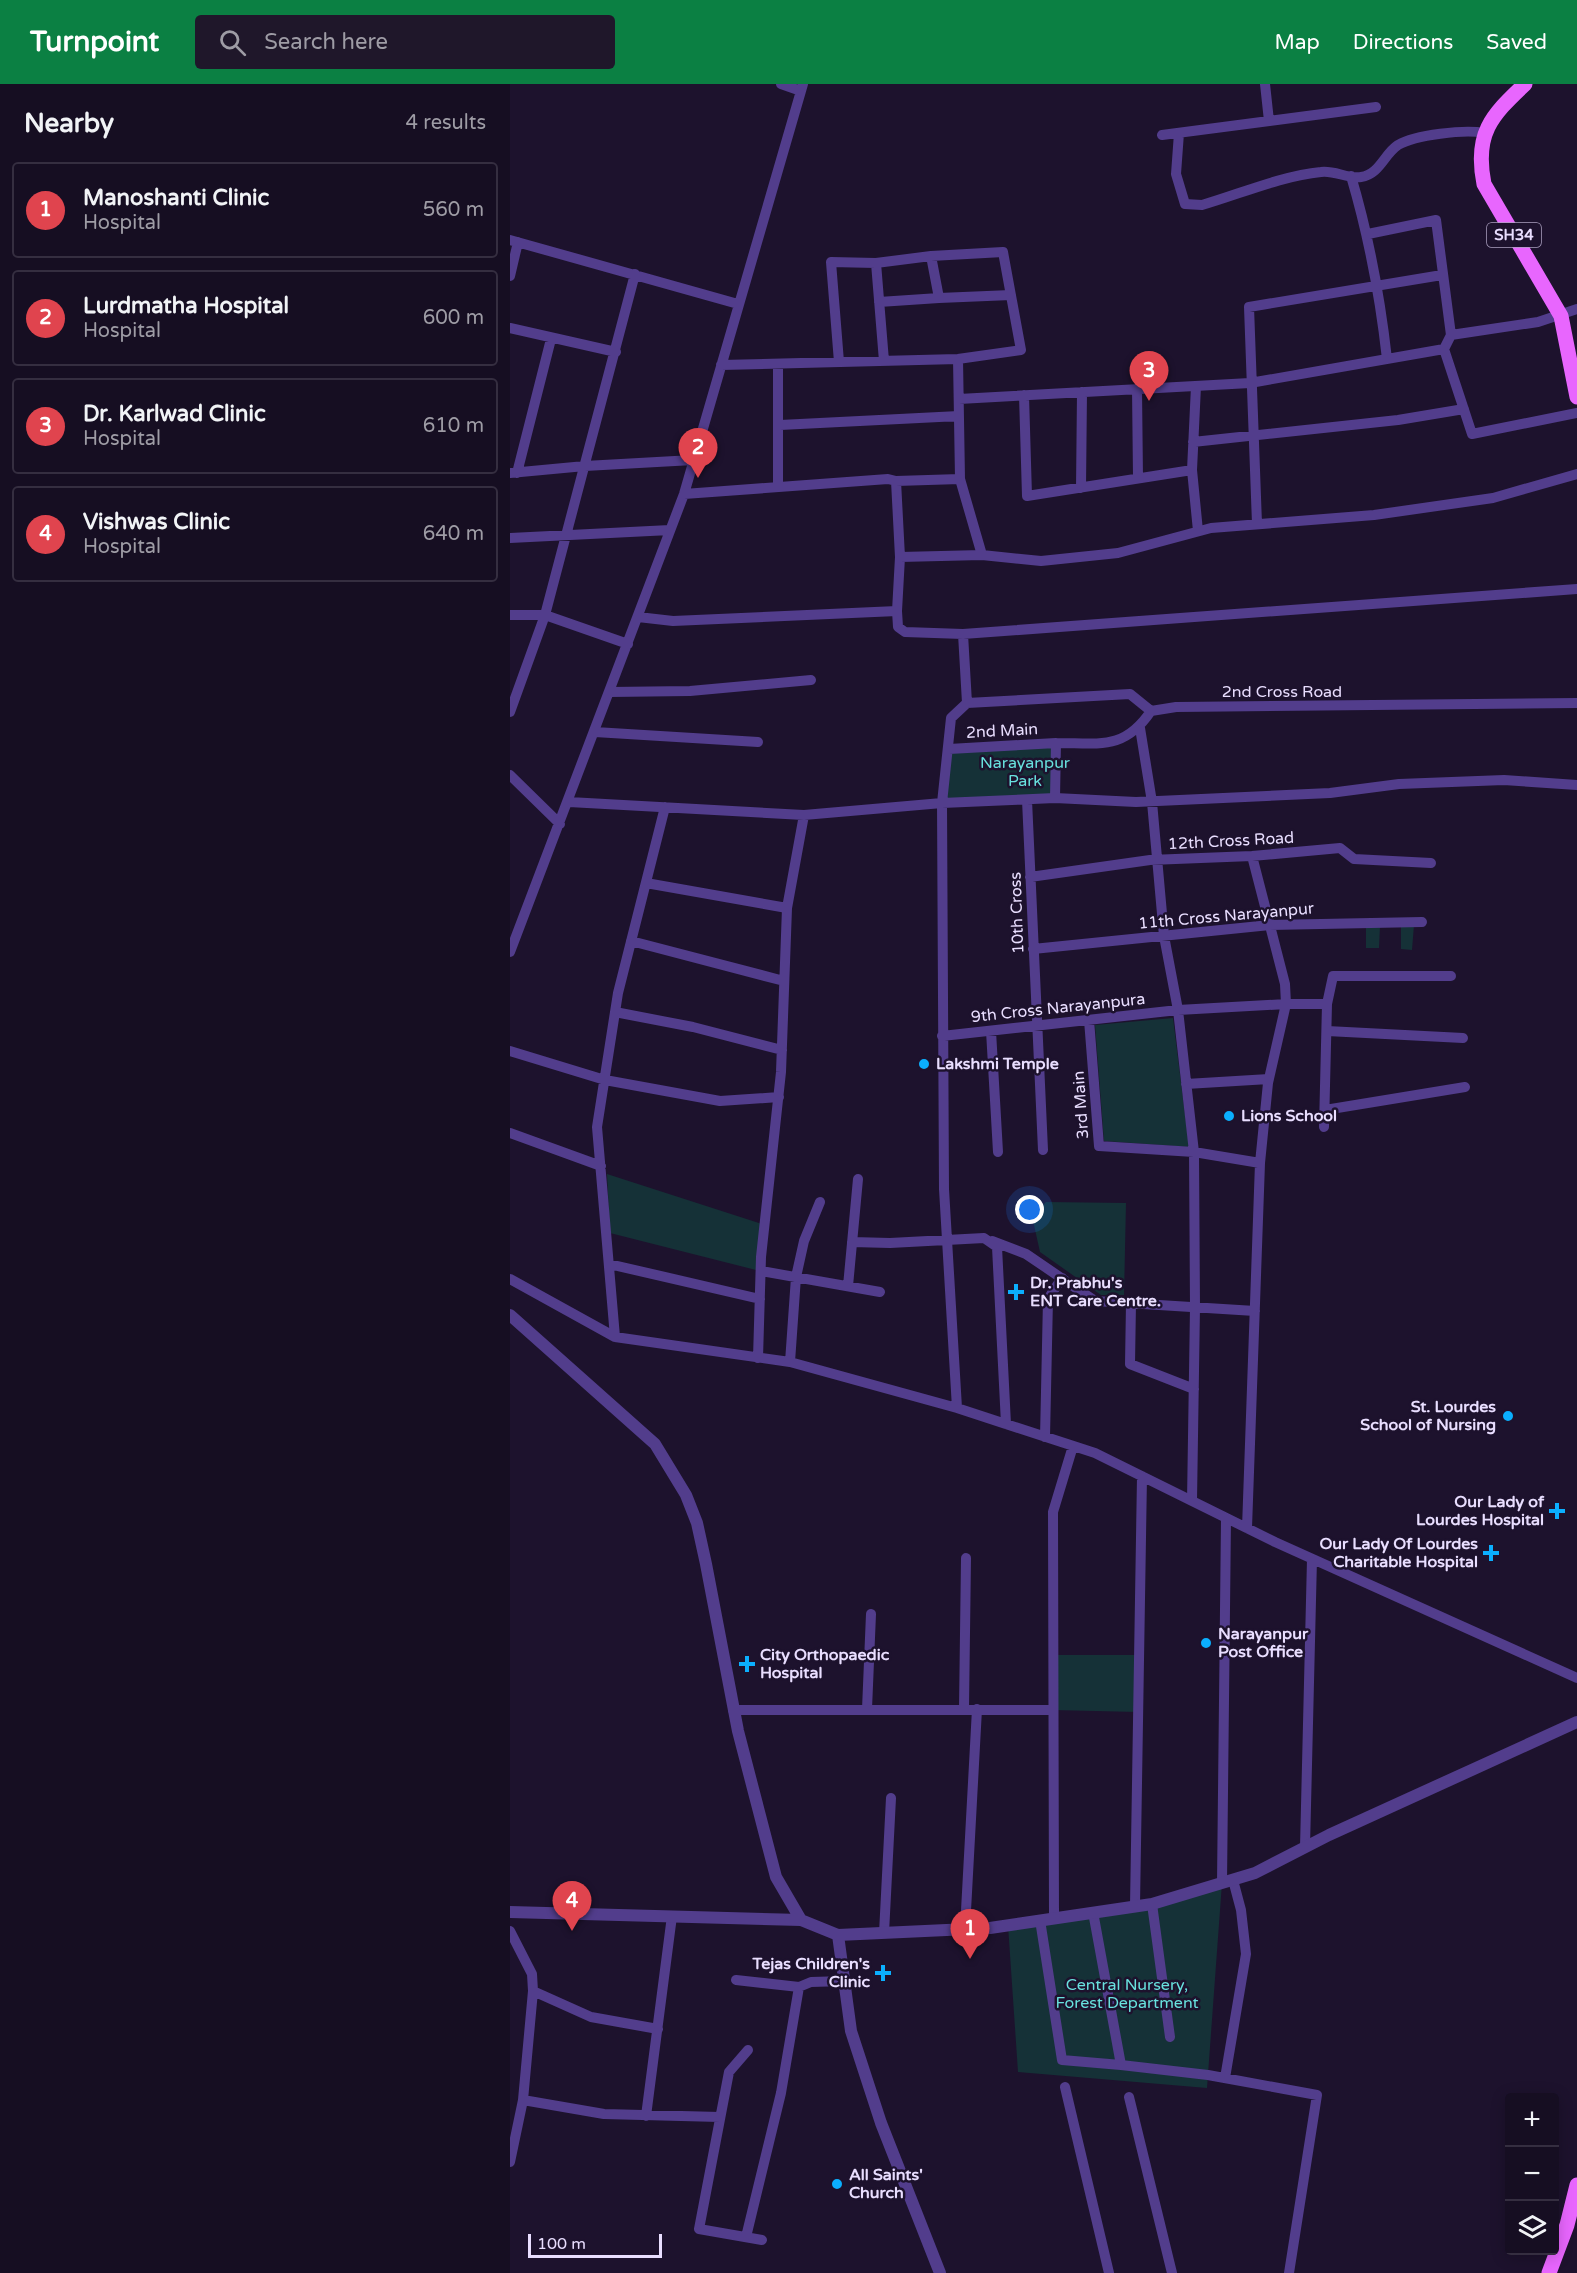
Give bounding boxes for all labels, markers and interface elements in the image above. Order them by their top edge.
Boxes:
search box [195,15,615,69]
text: Turnpoint [30,25,159,59]
icon: search [216,26,249,59]
text: Search here [264,29,388,55]
text: Map [1274,30,1320,55]
text: Directions [1353,30,1453,55]
text: Saved [1486,30,1547,55]
text: Nearby [24,108,114,139]
text: 4 results [406,111,486,135]
text: Manoshanti Clinic [83,185,269,211]
text: 1 [39,198,52,222]
text: 560 m [423,198,484,222]
text: Hospital [83,211,161,235]
road number: SH34 [1487,223,1541,247]
text: Lurdmatha Hospital [83,293,289,319]
text: 2 [39,306,52,330]
text: 600 m [423,306,484,330]
text: Hospital [83,319,161,343]
pin: 3 [1130,352,1168,401]
text: Dr. Karlwad Clinic [83,401,266,427]
text: 3 [39,414,52,438]
text: 610 m [423,414,484,438]
text: Hospital [83,427,161,451]
pin: 2 [678,428,717,478]
text: Vishwas Clinic [83,509,230,535]
text: 4 [39,522,52,546]
text: 640 m [423,522,484,546]
text: Hospital [83,535,161,559]
street label: 2nd Cross Road [1222,682,1342,702]
street label: 2nd Main [965,719,1039,743]
park label: Narayanpur Park [980,753,1071,791]
street label: 12th Cross Road [1167,828,1295,854]
street label: 10th Cross [1006,872,1028,954]
street label: 11th Cross Narayanpur [1137,898,1316,934]
street label: 9th Cross Narayanpura [970,989,1146,1027]
place label: Lakshmi Temple [936,1054,1059,1074]
marker: Lakshmi Temple [917,1057,931,1071]
street label: 3rd Main [1069,1070,1093,1140]
place label: Lions School [1241,1106,1337,1126]
marker: Lions School [1222,1109,1236,1123]
your location [1015,1195,1044,1224]
place label: Dr. Prabhu's ENT Care Centre. [1030,1273,1161,1311]
marker: Dr. Prabhu's ENT Care Centre. [1007,1283,1025,1301]
place label: St. Lourdes School of Nursing [1360,1397,1496,1435]
marker: St. Lourdes School of Nursing [1501,1409,1515,1423]
place label: Our Lady of Lourdes Hospital [1416,1492,1545,1530]
marker: Our Lady of Lourdes Hospital [1548,1502,1566,1520]
place label: Our Lady Of Lourdes Charitable Hospital [1319,1534,1478,1572]
marker: Our Lady Of Lourdes Charitable Hospital [1482,1544,1500,1562]
place label: Narayanpur Post Office [1218,1624,1309,1662]
marker: Narayanpur Post Office [1199,1636,1213,1650]
place label: City Orthopaedic Hospital [760,1645,890,1683]
marker: City Orthopaedic Hospital [738,1655,756,1673]
pin: 4 [552,1882,592,1931]
pin: 1 [950,1910,990,1959]
place label: Tejas Children's Clinic [751,1954,870,1992]
marker: Tejas Children's Clinic [874,1964,892,1982]
park label: Central Nursery, Forest Department [1055,1975,1199,2013]
map controls [1505,2093,1559,2255]
button: + [1505,2093,1559,2147]
button: − [1505,2147,1559,2201]
place label: All Saints' Church [849,2165,923,2203]
marker: All Saints' Church [830,2177,844,2191]
button: layers [1505,2201,1559,2255]
scale bar [528,2231,662,2258]
text: 100 m [537,2234,586,2254]

